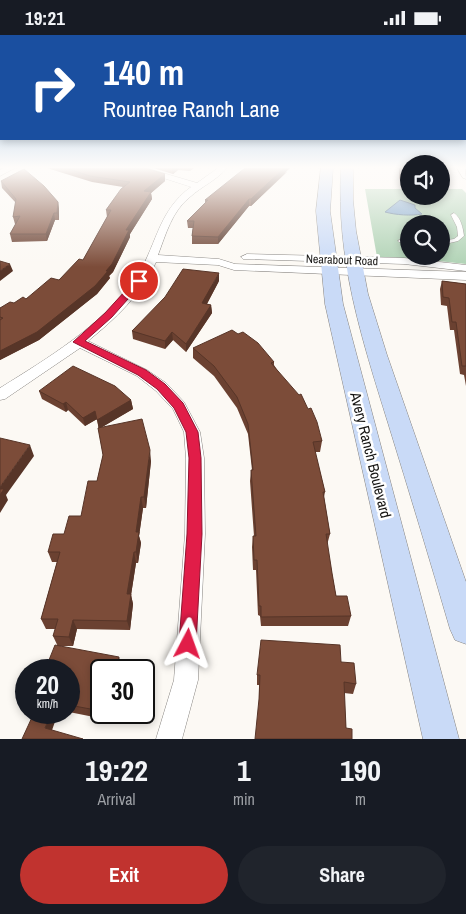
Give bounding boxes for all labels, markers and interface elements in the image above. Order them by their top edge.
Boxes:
text: 19:21 [25,5,65,31]
text: 140 m [103,49,184,96]
icon: right [20,55,85,120]
text: Rountree Ranch Lane [103,94,280,124]
map controls [400,155,450,265]
button: sound [400,155,450,205]
button: search [400,215,450,265]
street label: Nearabout Road [306,251,378,269]
pin [118,260,160,302]
icon: arrive [125,267,153,295]
street label: Avery Ranch Boulevard [345,389,397,520]
position arrow [161,617,213,669]
speed limit sign: 30 [90,659,155,724]
text: 20 [36,668,59,702]
text: km/h [37,696,58,712]
text: 19:22 [85,750,148,790]
text: 1 [237,750,251,790]
text: 190 [340,750,381,790]
text: Arrival [98,788,135,810]
text: min [233,788,255,810]
text: m [355,788,366,810]
button: Exit [20,846,228,904]
button: Share [238,846,446,904]

